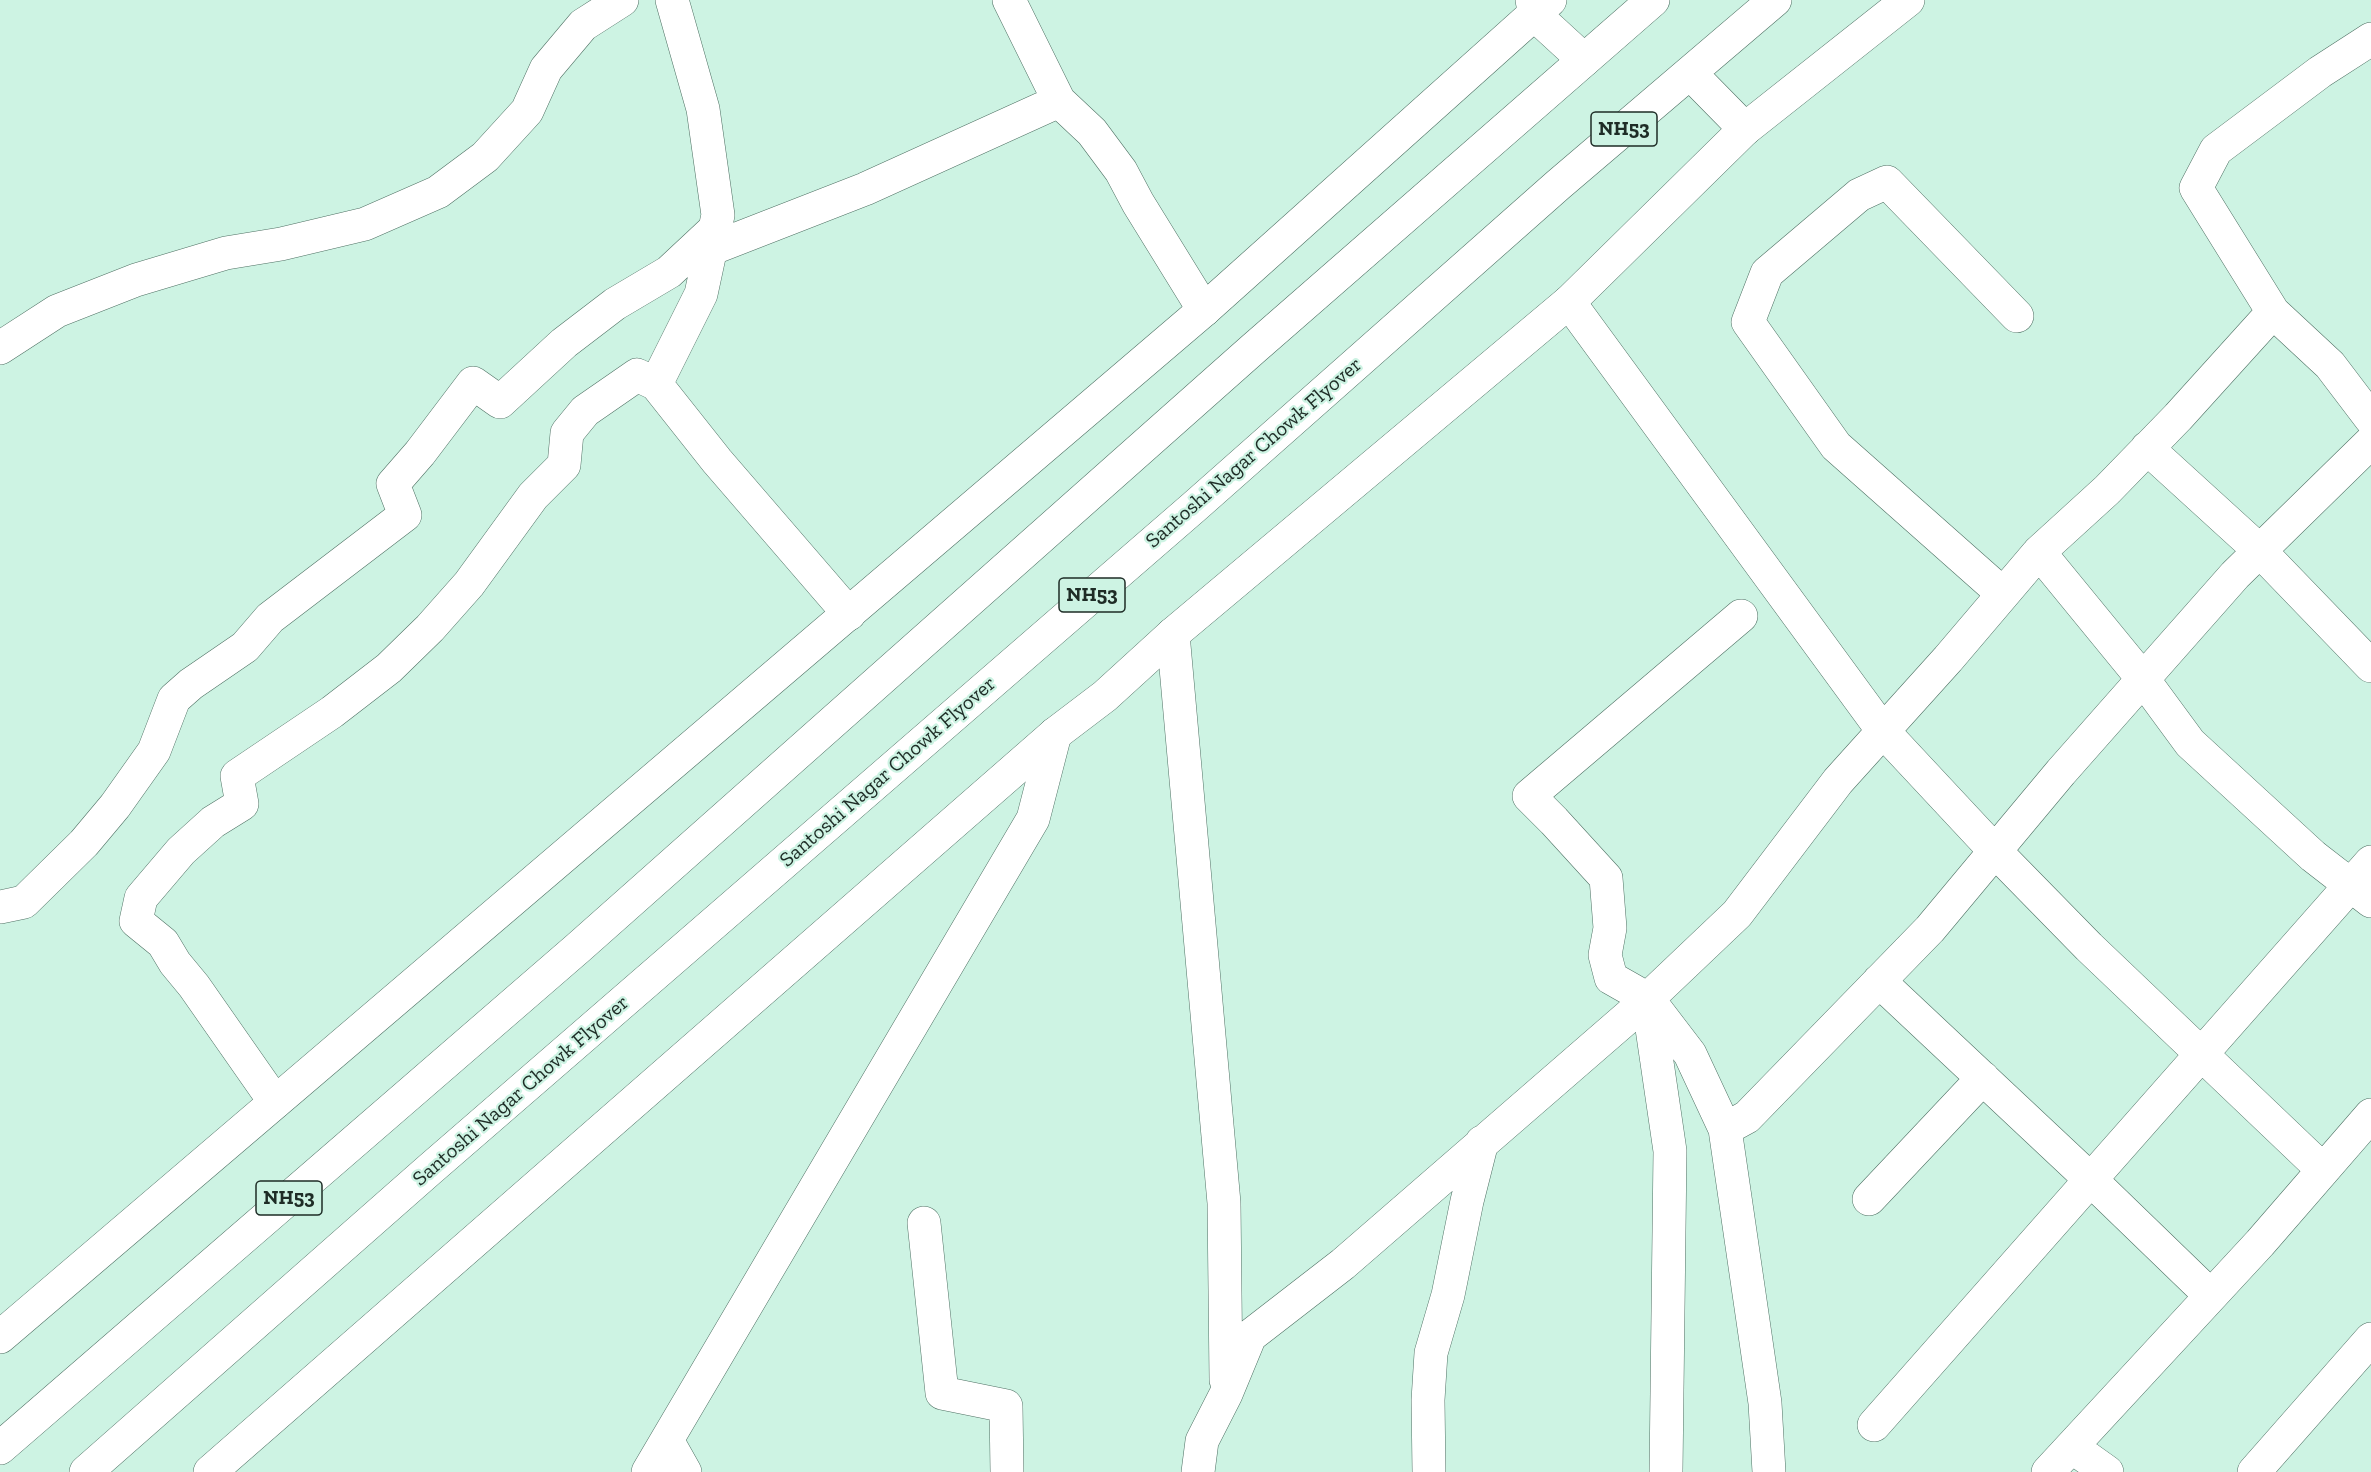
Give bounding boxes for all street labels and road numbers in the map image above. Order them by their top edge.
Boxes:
road number: NH53 [1591,112,1657,146]
street label: Santoshi Nagar Chowk Flyover [1141,352,1367,554]
road number: NH53 [1059,578,1125,612]
street label: Santoshi Nagar Chowk Flyover [775,671,1001,873]
street label: Santoshi Nagar Chowk Flyover [408,990,634,1192]
road number: NH53 [256,1181,322,1215]

